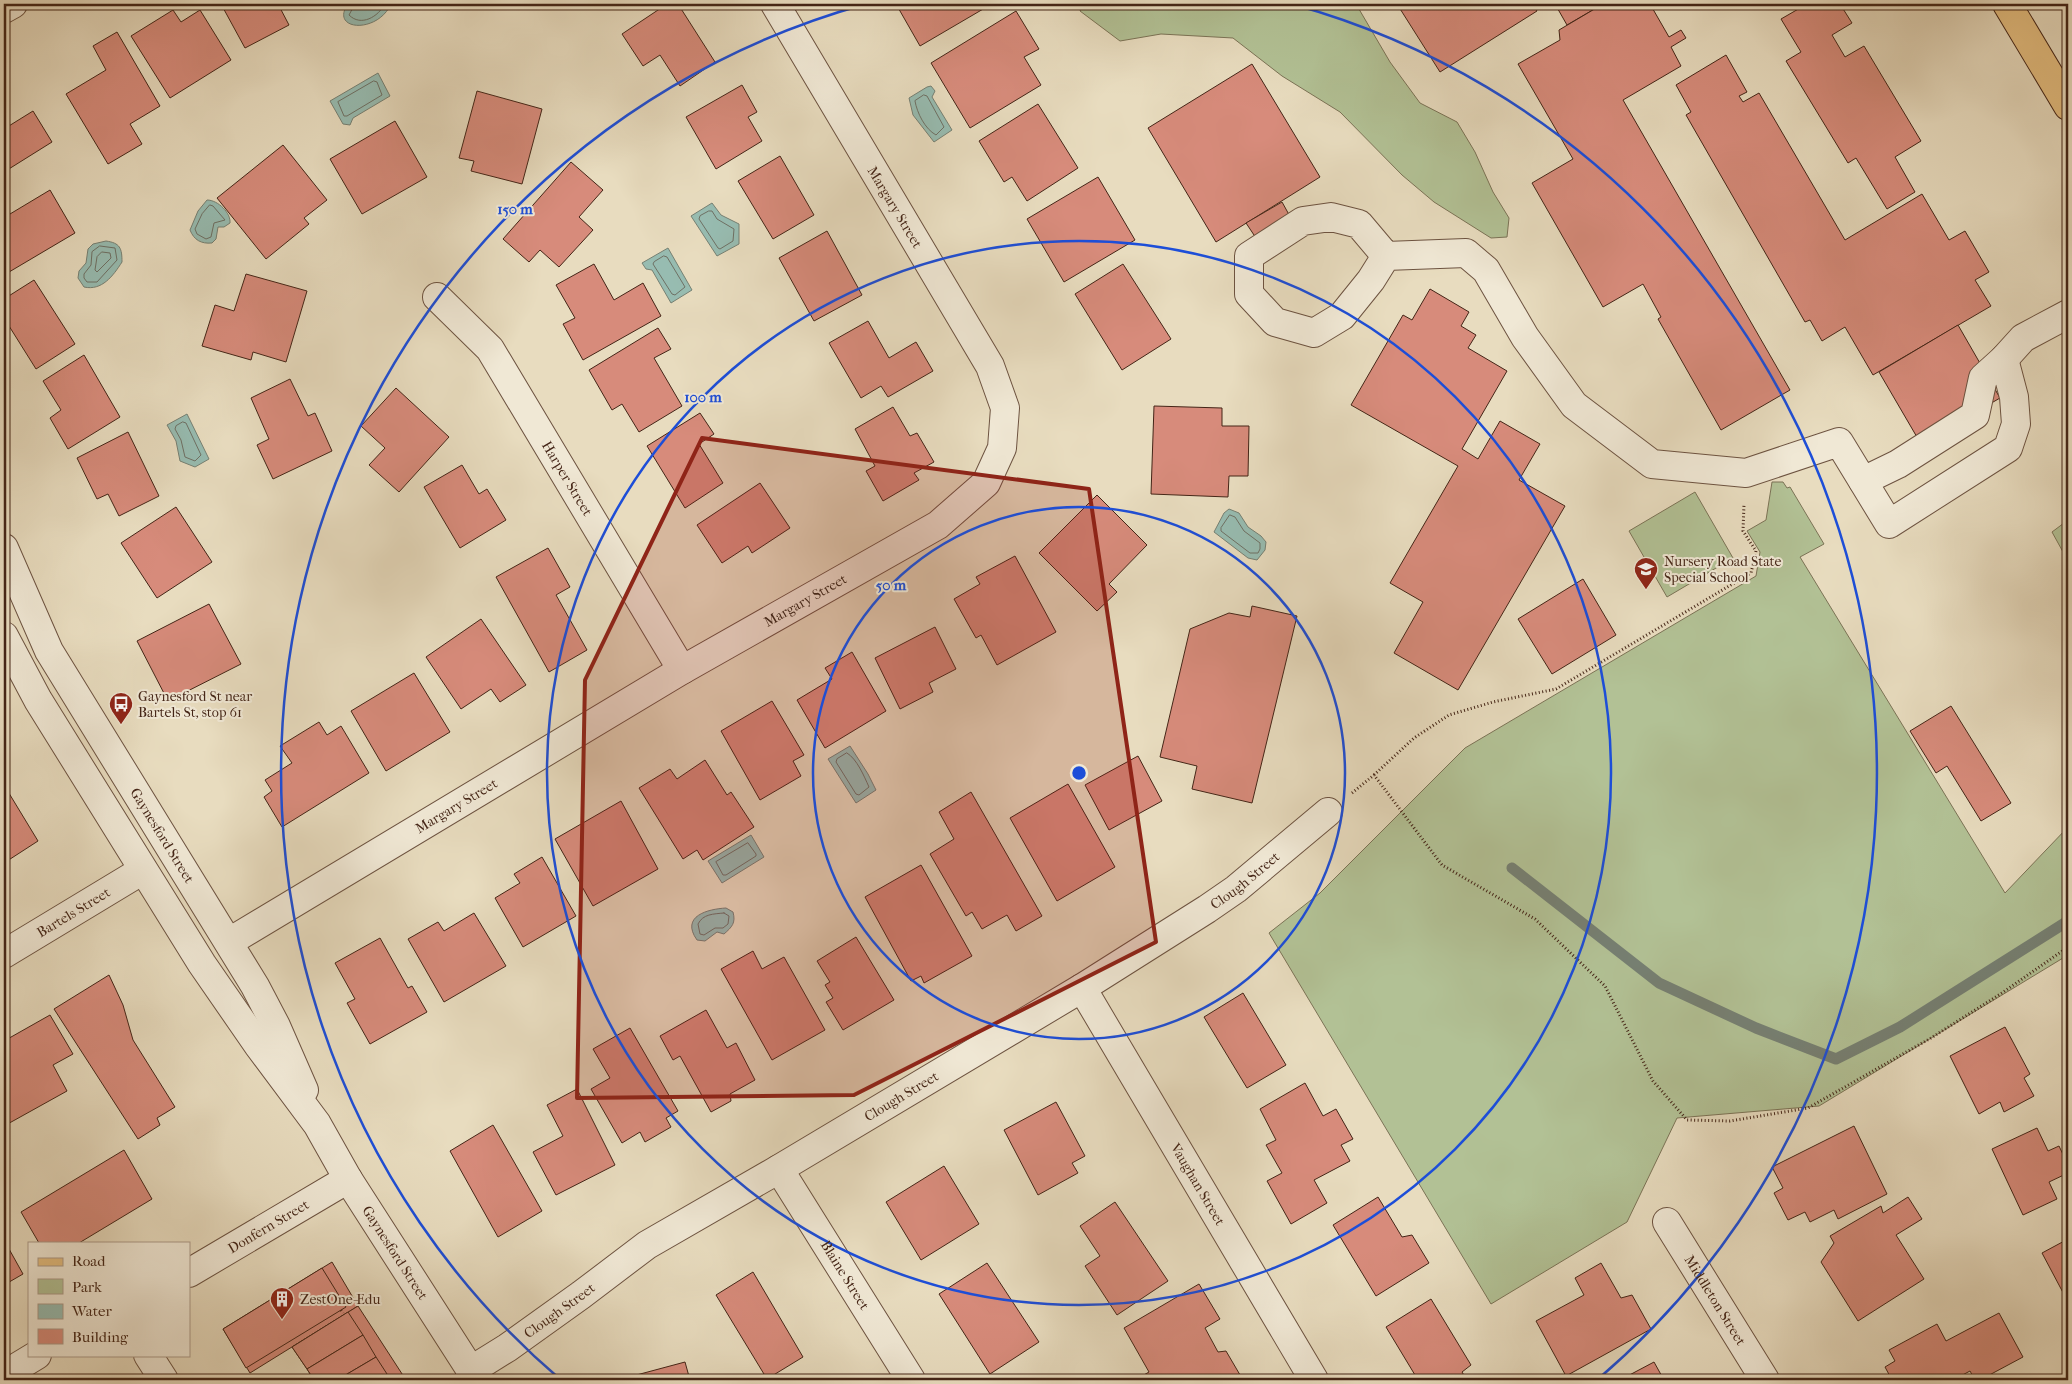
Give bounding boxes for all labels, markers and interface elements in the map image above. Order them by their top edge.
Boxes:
street label: Margary Street [863,163,926,251]
text: 150 m [497,200,533,218]
text: 100 m [684,388,722,406]
street label: Harper Street [538,438,596,519]
place label: Nursery Road State Special School [1664,553,1782,586]
school or university icon: Nursery Road State Special School [1633,556,1659,590]
street label: Margary Street [761,570,850,631]
text: 50 m [876,576,907,594]
place label: Gaynesford St near Bartels St, stop 61 [138,688,252,721]
bus stop icon: Gaynesford St near Bartels St, stop 61 [108,691,134,725]
centre of rings [1070,764,1088,782]
street label: Margary Street [412,775,501,837]
street label: Gaynesford Street [126,785,198,886]
street label: Clough Street [1207,848,1283,913]
street label: Bartels Street [34,884,113,941]
street label: Clough Street [861,1068,942,1125]
street label: Vaughan Street [1166,1139,1229,1229]
street label: Donfern Street [225,1196,312,1257]
street label: Gaynesford Street [358,1203,431,1303]
street label: Blaine Street [817,1237,873,1313]
legend [28,1242,190,1356]
text: Road [72,1252,106,1270]
street label: Middleton Street [1681,1252,1749,1349]
text: Park [72,1278,102,1296]
street label: Clough Street [521,1279,599,1342]
building icon: ZestOne-Edu [269,1286,295,1320]
place label: ZestOne-Edu [300,1291,380,1308]
text: Water [71,1302,112,1320]
text: Building [72,1328,129,1346]

